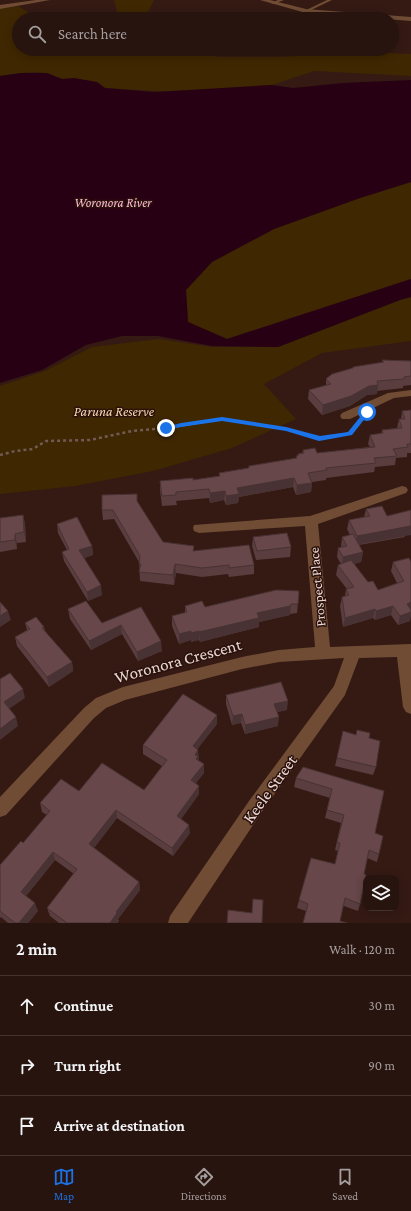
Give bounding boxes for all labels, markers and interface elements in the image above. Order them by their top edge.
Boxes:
search box [12,12,399,56]
icon: search [26,23,48,45]
text: Search here [58,26,127,42]
water label: Woronora River [74,195,152,210]
park label: Paruna Reserve [74,403,155,419]
route start [358,403,376,421]
route end [157,419,175,437]
street label: Prospect Place [306,547,328,627]
street label: Woronora Crescent [112,635,244,687]
street label: Keele Street [239,751,301,827]
map controls [363,875,399,911]
button: layers [363,875,399,911]
text: 2 min [16,940,57,959]
text: Walk · 120 m [329,942,395,957]
icon: ahead [16,995,38,1017]
text: Continue [54,998,113,1014]
text: 30 m [369,998,395,1013]
icon: right [16,1055,38,1077]
text: Turn right [54,1058,121,1074]
text: 90 m [368,1058,395,1073]
icon: arrive [16,1115,38,1137]
text: Arrive at destination [54,1118,185,1134]
tab: Map [53,1166,75,1202]
tab: Directions [181,1166,226,1202]
tab: Saved [332,1166,358,1202]

